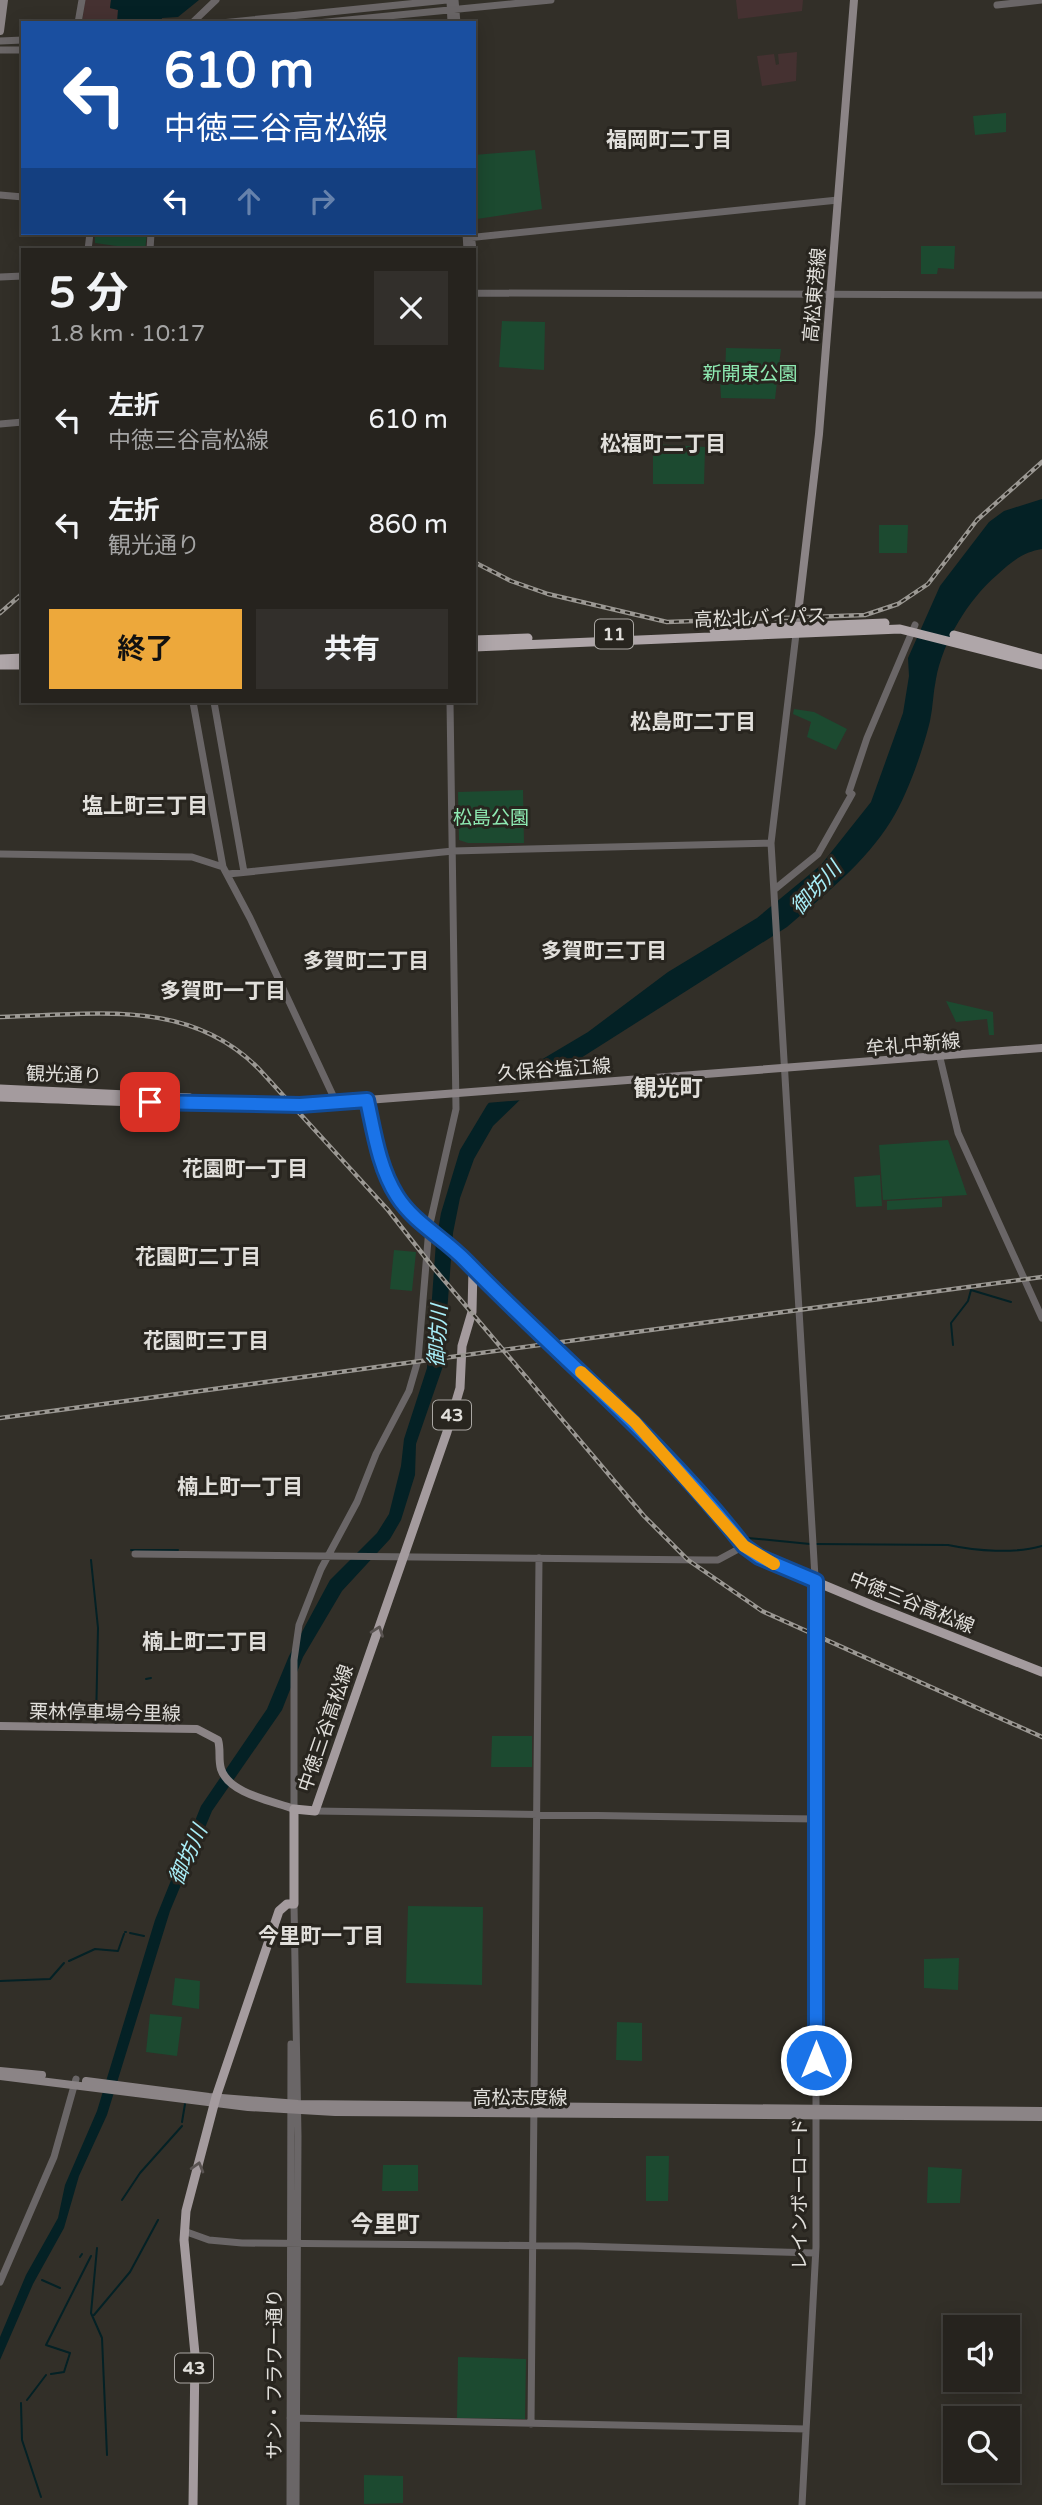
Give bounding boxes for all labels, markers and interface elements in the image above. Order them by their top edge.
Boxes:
text: 610 m [164,42,314,101]
icon: left [49,49,140,140]
text: 中徳三谷高松線 [164,110,388,148]
district label: 福岡町二丁目 [606,128,732,153]
icon: left [157,182,195,220]
icon: ahead [230,182,268,220]
icon: right [303,182,341,220]
street label: 高松東港線 [800,247,830,343]
text: 5 分 [49,268,128,319]
button: close [374,271,448,345]
text: 1.8 km · 10:17 [49,320,205,348]
park label: 新開東公園 [702,363,798,385]
text: 左折 [108,390,160,421]
icon: left [49,401,87,439]
text: 610 m [368,404,448,435]
text: 中徳三谷高松線 [108,427,269,455]
district label: 松福町二丁目 [600,432,726,457]
text: 左折 [108,495,160,526]
icon: left [49,506,87,544]
text: 860 m [368,509,448,540]
text: 観光通り [108,532,200,560]
street label: 高松北バイパス [693,605,827,631]
button: 終了 [49,609,242,689]
button: 共有 [256,609,448,689]
road number: 11 [595,620,633,648]
district label: 松島町二丁目 [630,710,756,735]
district label: 塩上町三丁目 [82,794,208,819]
park label: 松島公園 [453,807,529,829]
water label: 御坊川 [786,855,848,920]
district label: 多賀町三丁目 [541,939,667,964]
district label: 多賀町二丁目 [303,949,429,974]
district label: 多賀町一丁目 [160,979,286,1004]
street label: 牟礼中新線 [865,1030,961,1060]
street label: 久保谷塩江線 [496,1055,612,1085]
street label: 観光通り [26,1063,102,1087]
pin [120,1072,180,1132]
district label: 観光町 [634,1075,703,1103]
icon: arrive [131,1083,169,1121]
district label: 花園町一丁目 [182,1157,308,1182]
district label: 花園町二丁目 [135,1245,261,1270]
water label: 御坊川 [424,1302,453,1368]
district label: 花園町三丁目 [143,1329,269,1354]
road number: 43 [433,1400,471,1430]
district label: 楠上町一丁目 [177,1475,303,1500]
street label: 中徳三谷高松線 [846,1568,977,1638]
one-way arrow [370,1626,384,1638]
district label: 楠上町二丁目 [142,1630,268,1655]
street label: 中徳三谷高松線 [294,1662,358,1795]
street label: 栗林停車場今里線 [29,1701,181,1725]
water label: 御坊川 [164,1820,214,1889]
district label: 今里町一丁目 [258,1924,384,1949]
position arrow [779,2023,853,2097]
street label: 高松志度線 [472,2087,568,2109]
street label: レインボーロード [789,2118,811,2270]
one-way arrow [190,2161,205,2173]
district label: 今里町 [351,2211,420,2239]
street label: サン・フラワー通り [264,2288,286,2460]
map controls [943,2315,1020,2483]
button: sound [943,2315,1020,2392]
road number: 43 [175,2354,213,2382]
button: search [943,2406,1020,2483]

